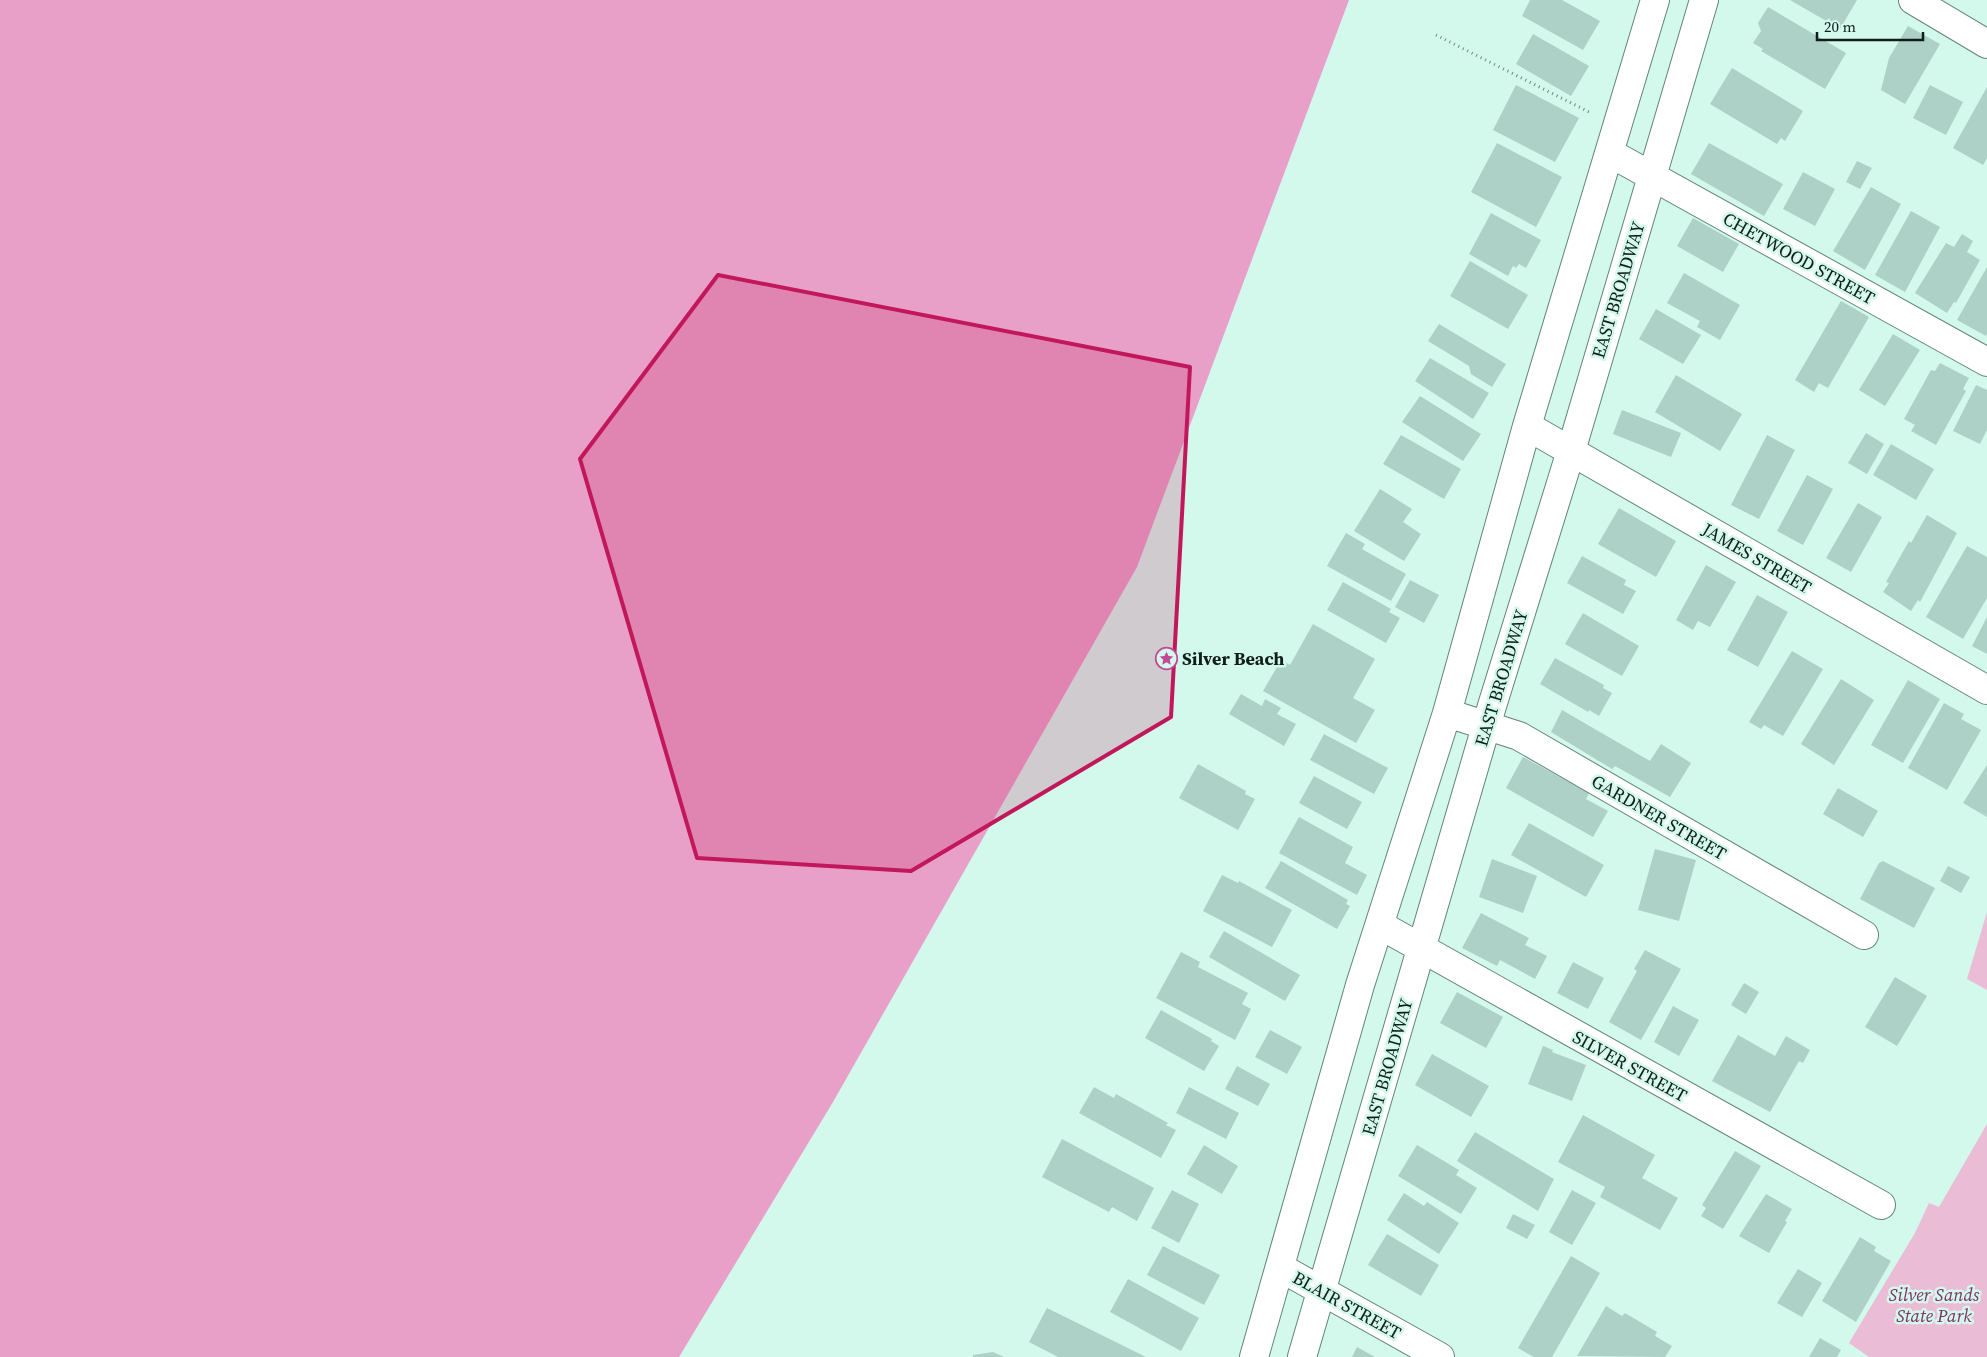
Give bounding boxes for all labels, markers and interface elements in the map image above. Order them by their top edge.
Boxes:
scale bar [1817,10,1923,42]
text: 20 m [1824,16,1856,37]
street label: CHETWOOD STREET [1718,206,1880,310]
street label: EAST BROADWAY [1585,218,1651,361]
street label: JAMES STREET [1697,516,1816,600]
street label: EAST BROADWAY [1468,606,1534,749]
place icon: Silver Beach [1154,646,1178,670]
place label: Silver Beach [1182,646,1284,671]
street label: GARDNER STREET [1587,768,1731,866]
street label: EAST BROADWAY [1355,995,1419,1138]
street label: SILVER STREET [1568,1024,1692,1108]
street label: BLAIR STREET [1288,1265,1406,1345]
park label: Silver Sands State Park [1889,1282,1980,1328]

